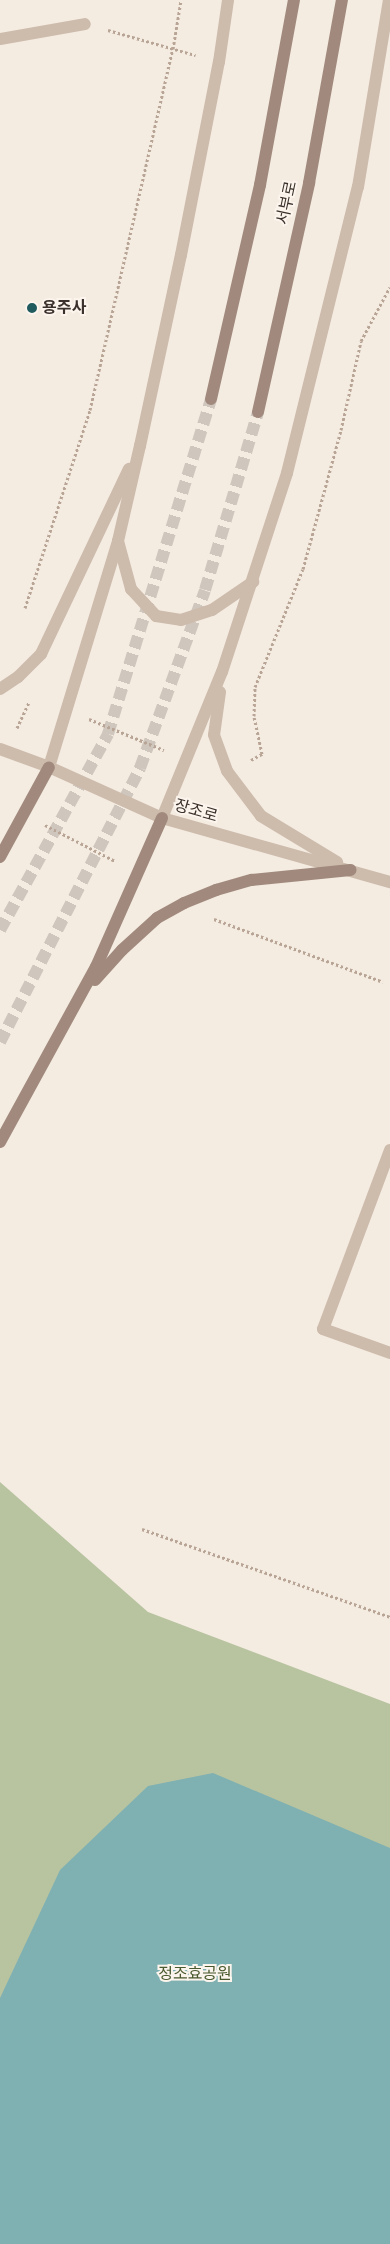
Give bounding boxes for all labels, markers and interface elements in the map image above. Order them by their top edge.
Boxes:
street label: 서부로 [273,179,301,227]
place label: 용주사 [42,298,86,318]
marker: 용주사 [26,302,38,314]
street label: 장조로 [172,796,220,826]
park label: 정조효공원 [158,1964,232,1984]

